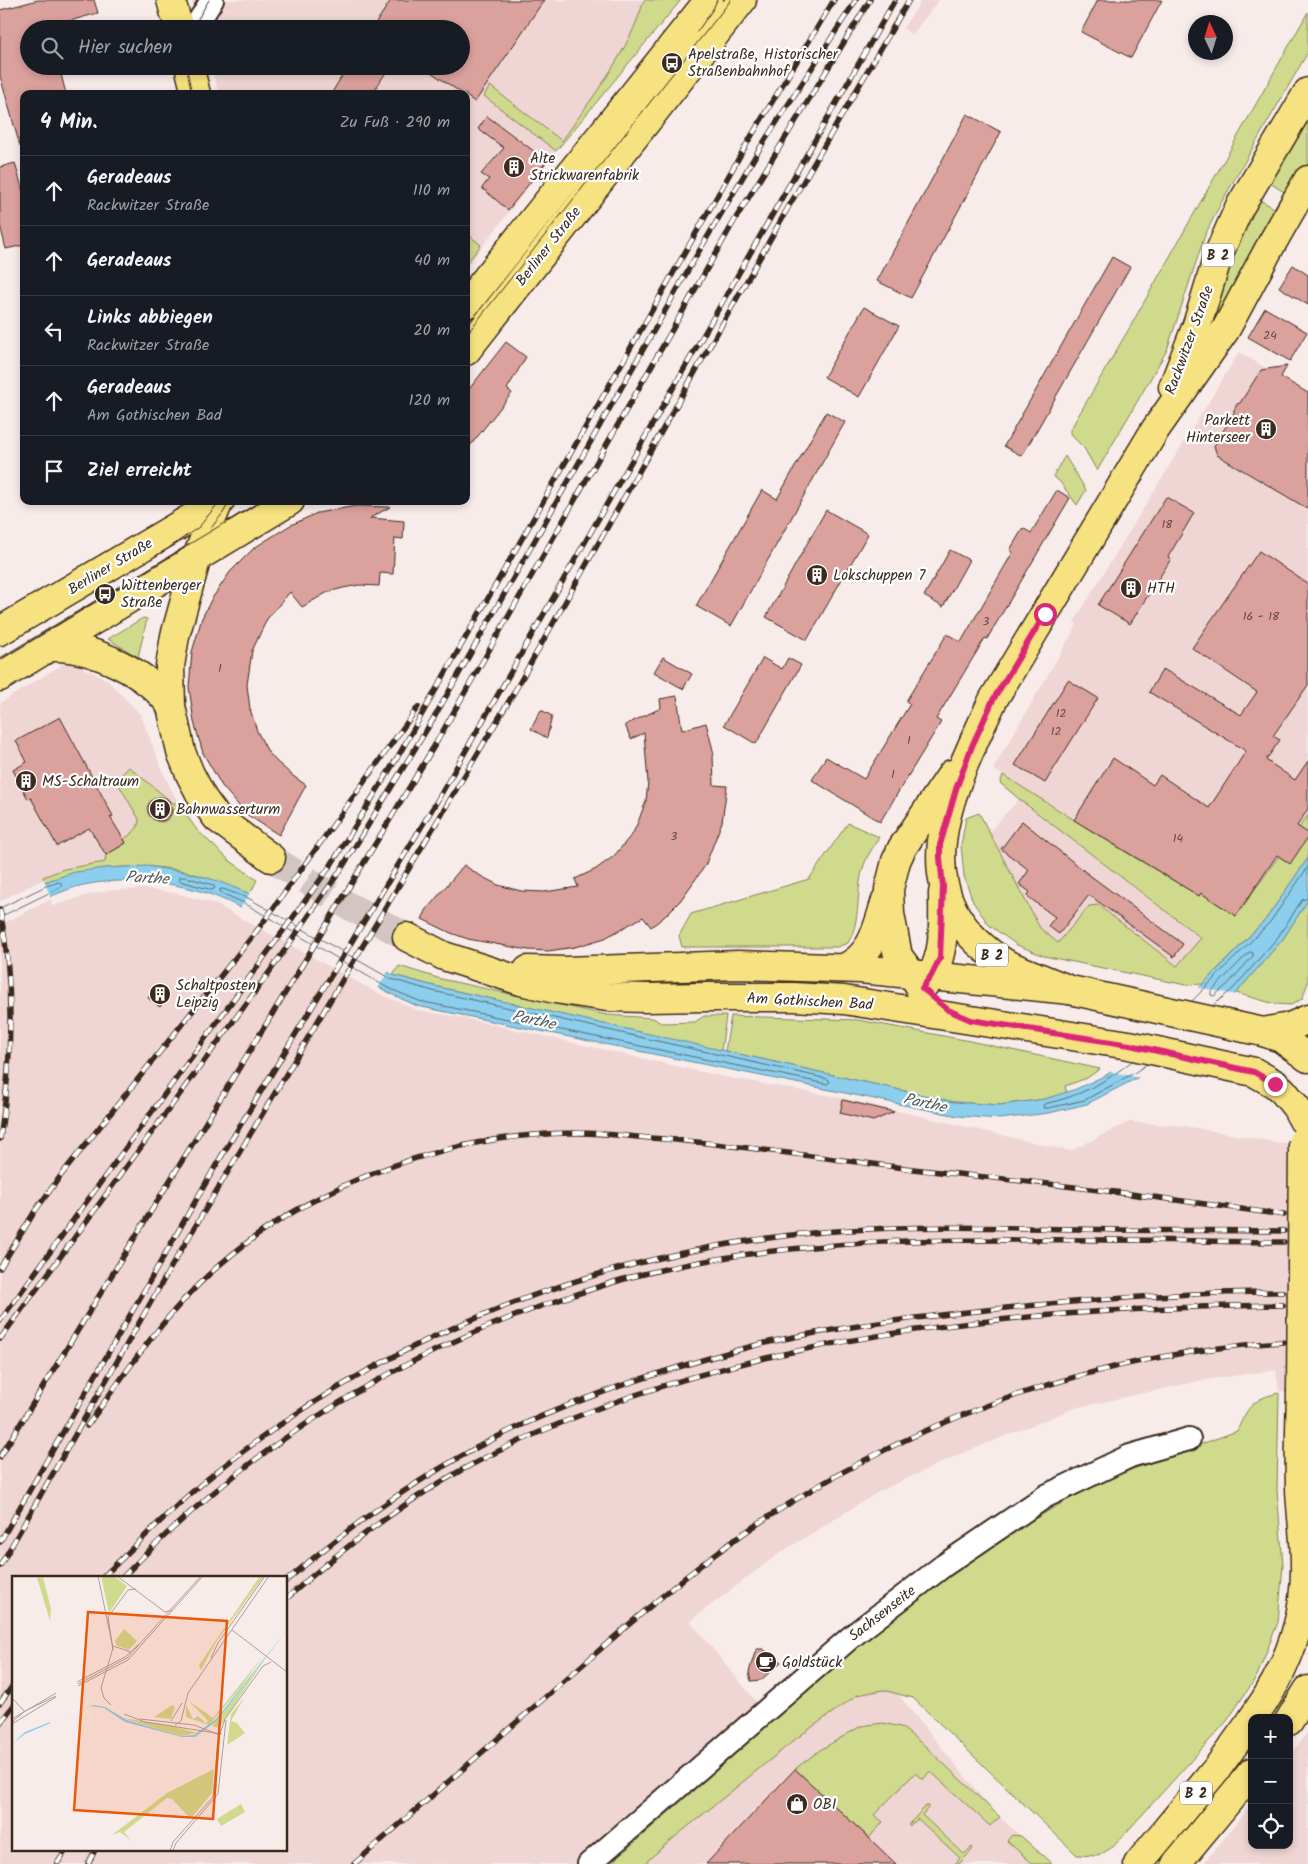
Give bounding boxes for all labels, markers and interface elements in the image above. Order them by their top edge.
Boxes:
north arrow [1188,15,1233,60]
search box [20,20,470,75]
text: Hier suchen [78,33,172,63]
icon: search [38,34,66,62]
place label: Apelstraße, Historischer Straßenbahnhof [688,43,839,84]
bus stop icon: Apelstraße, Historischer Straßenbahnhof [660,51,684,75]
text: 4 Min. [40,106,97,139]
text: Zu Fuß · 290 m [340,110,450,135]
place label: Alte Strickwarenfabrik [530,147,640,188]
building icon: Alte Strickwarenfabrik [502,155,526,179]
text: Geradeaus [87,163,172,193]
icon: ahead [40,177,68,205]
text: 110 m [413,178,450,203]
text: Rackwitzer Straße [87,193,209,218]
street label: Berliner Straße [510,201,588,292]
road number: B 2 [1202,244,1234,266]
text: Geradeaus [87,246,172,276]
icon: ahead [40,247,68,275]
text: 40 m [414,248,450,273]
street label: Rackwitzer Straße [1159,282,1221,398]
text: Links abbiegen [87,303,213,333]
icon: left [40,317,68,345]
text: 20 m [414,318,450,343]
house number: 24 [1263,326,1277,345]
text: Rackwitzer Straße [87,333,209,358]
text: Geradeaus [87,373,172,403]
icon: ahead [40,387,68,415]
text: 120 m [409,388,450,413]
text: Am Gothischen Bad [87,403,222,428]
place label: Parkett Hinterseer [1186,409,1251,450]
building icon: Parkett Hinterseer [1254,417,1278,441]
text: Ziel erreicht [87,456,192,486]
icon: arrive [40,457,68,485]
house number: 18 [1162,515,1173,534]
street label: Berliner Straße [63,532,158,602]
building icon: Lokschuppen 7 [805,563,829,587]
place label: Lokschuppen 7 [833,564,926,588]
place label: Wittenberger Straße [121,574,202,615]
building icon: HTH [1119,576,1143,600]
place label: HTH [1147,577,1175,601]
bus stop icon: Wittenberger Straße [93,582,117,606]
route start [1034,603,1057,626]
house number: 16 - 18 [1243,607,1280,626]
house number: 3 [983,612,990,631]
house number: 1 [218,659,222,678]
house number: 12 [1056,704,1066,723]
house number: 12 [1051,722,1061,741]
house number: 1 [907,731,911,750]
house number: 1 [891,765,895,784]
building icon: MS-Schaltraum [14,769,38,793]
place label: MS-Schaltraum [42,770,139,794]
building icon: Bahnwasserturm [148,797,172,821]
place label: Bahnwasserturm [176,798,280,822]
house number: 3 [671,827,678,846]
house number: 14 [1173,829,1184,848]
water label: Parthe [125,865,171,892]
road number: B 2 [976,944,1008,966]
place label: Schaltposten Leipzig [176,974,256,1015]
building icon: Schaltposten Leipzig [148,982,172,1006]
street label: Am Gothischen Bad [746,987,874,1017]
water label: Parthe [510,1004,559,1038]
route end [1264,1073,1287,1096]
water label: Parthe [901,1087,950,1121]
inset map [12,1576,288,1852]
street label: Sachsenseite [844,1580,922,1648]
cafe icon: Goldstück [754,1650,778,1674]
place label: Goldstück [782,1651,843,1675]
map controls [1248,1714,1293,1849]
button: + [1248,1714,1293,1759]
button: − [1248,1759,1293,1804]
road number: B 2 [1180,1782,1212,1805]
shop icon: OBI [785,1792,809,1816]
place label: OBI [813,1793,837,1817]
button: locate [1248,1804,1293,1849]

